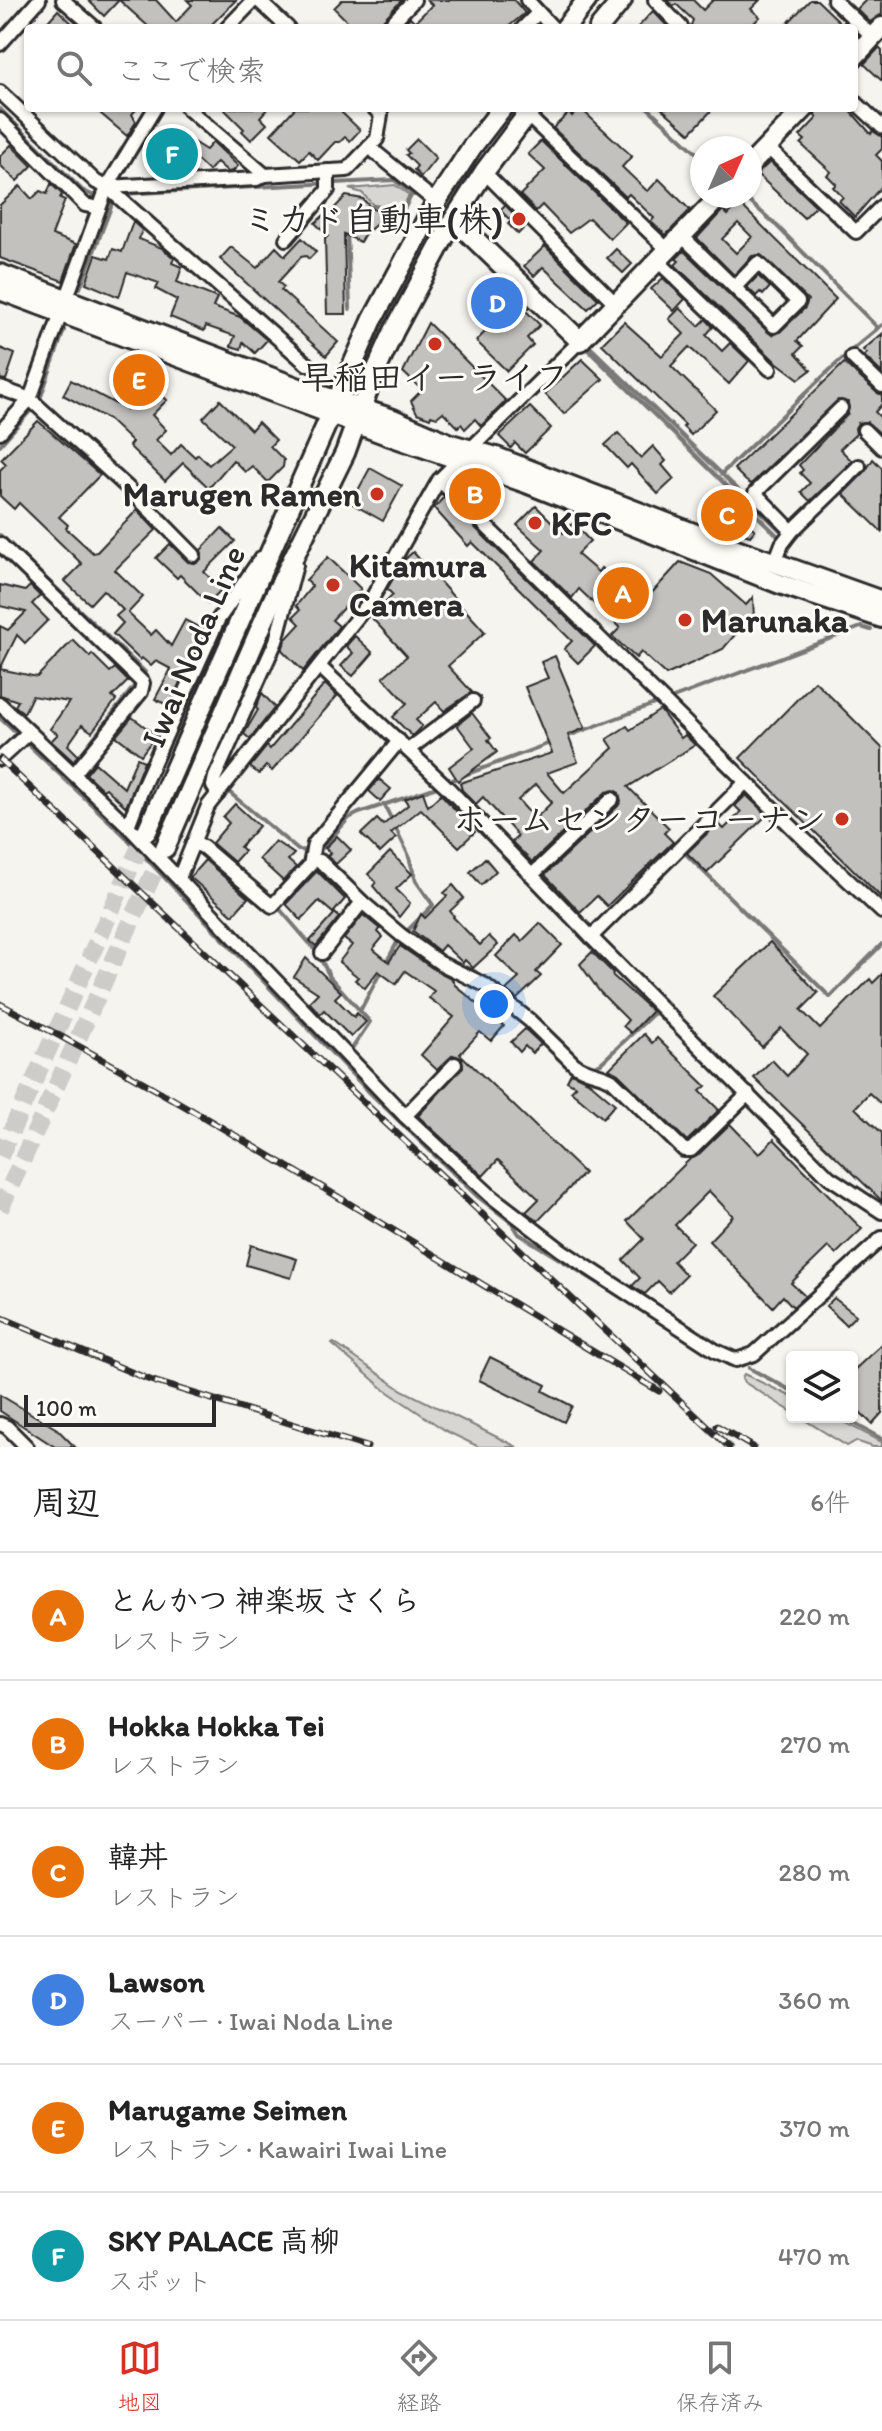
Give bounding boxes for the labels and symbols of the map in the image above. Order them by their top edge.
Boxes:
pin: F [146,124,198,184]
north arrow [690,136,762,208]
place label: ミカド自動車(株) [243,199,503,240]
marker: ミカド自動車(株) [510,210,528,228]
pin: D [471,273,523,333]
marker: 早稲田イーライフ [426,335,444,353]
pin: E [113,350,165,410]
place label: 早稲田イーライフ [301,357,569,398]
pin: B [449,464,501,524]
place label: Marugen Ramen [123,474,362,515]
marker: Marugen Ramen [368,485,386,503]
pin: C [701,485,753,545]
place label: KFC [551,503,612,544]
marker: KFC [526,514,544,532]
street label: Iwai Noda Line [133,539,254,753]
place label: Kitamura Camera [349,545,487,625]
pin: A [597,563,649,623]
marker: Kitamura Camera [324,576,342,594]
place label: Marunaka [701,600,849,641]
marker: Marunaka [676,611,694,629]
place label: ホームセンターコーナン [453,799,826,840]
marker: ホームセンターコーナン [833,810,851,828]
your location [474,984,514,1024]
scale bar [24,1391,216,1427]

